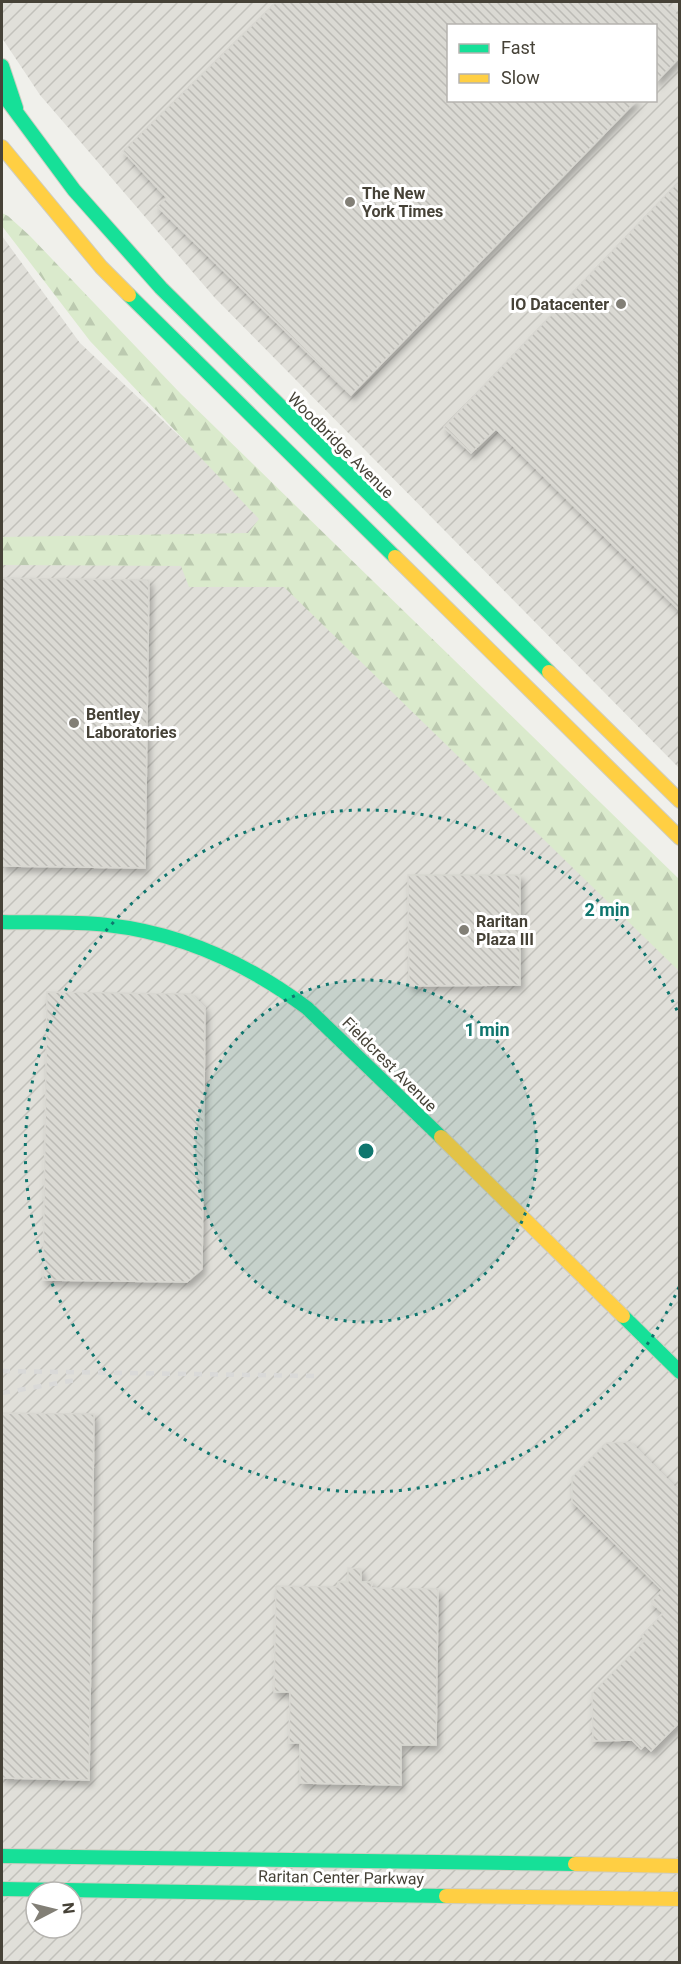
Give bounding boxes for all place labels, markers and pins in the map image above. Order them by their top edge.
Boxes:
place label: The New York Times [362,184,443,221]
marker: The New York Times [343,195,357,209]
place label: IO Datacenter [511,295,609,314]
marker: IO Datacenter [614,297,628,311]
place label: Bentley Laboratories [86,705,177,742]
marker: Bentley Laboratories [67,716,81,730]
place label: Raritan Plaza III [476,912,534,949]
marker: Raritan Plaza III [457,923,471,937]
centre of rings [356,1141,376,1161]

